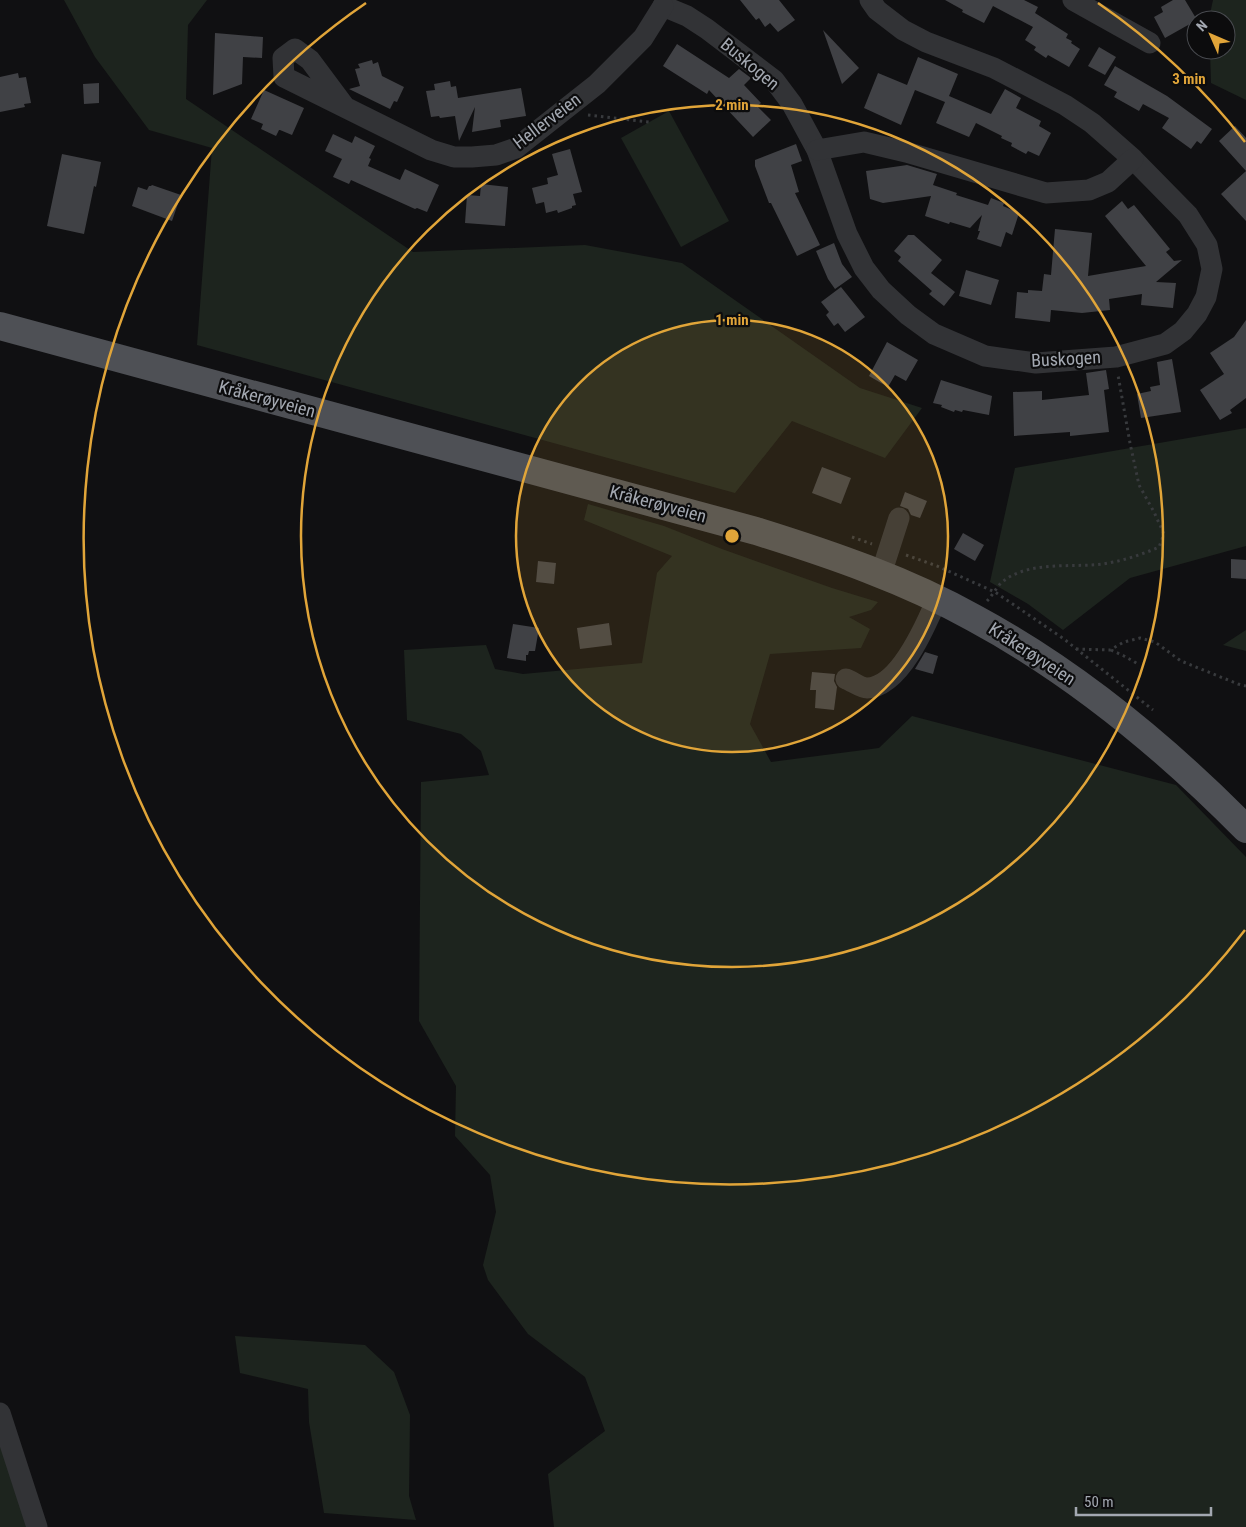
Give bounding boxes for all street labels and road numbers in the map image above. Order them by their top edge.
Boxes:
street label: Buskogen [717,33,784,94]
street label: Hellerveien [509,88,585,153]
street label: Buskogen [1031,346,1101,371]
street label: Kråkerøyveien [216,376,318,421]
street label: Kråkerøyveien [607,481,709,526]
street label: Kråkerøyveien [985,618,1080,689]

